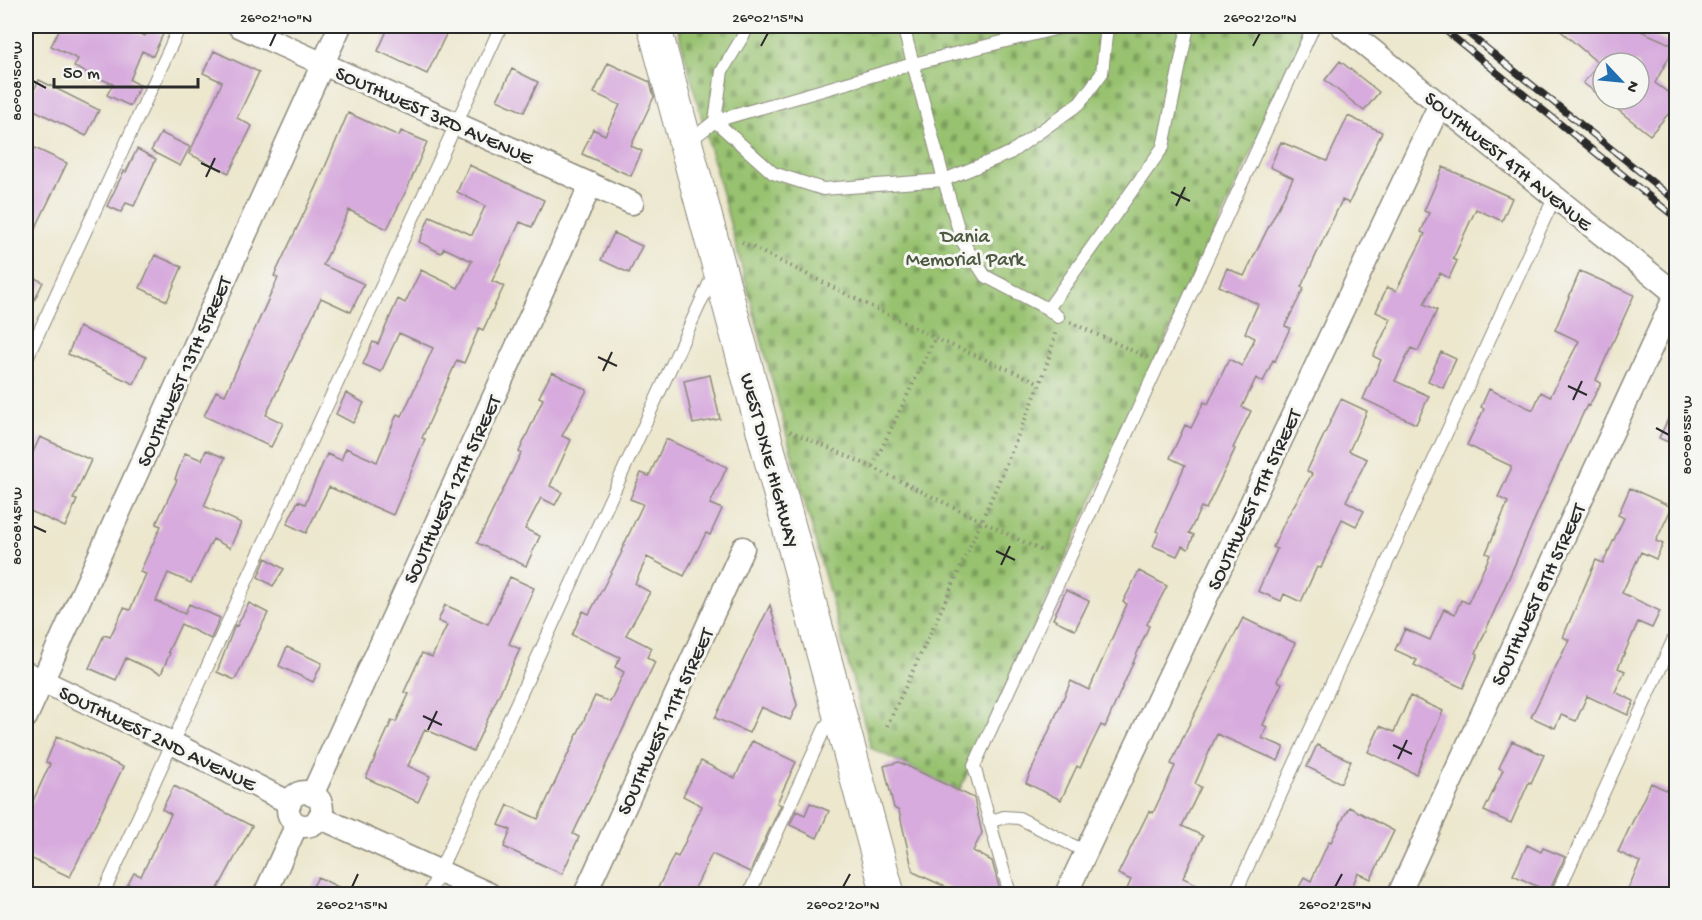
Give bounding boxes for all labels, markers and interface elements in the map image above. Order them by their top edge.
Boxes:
text: 26°02'10"N [240,10,312,28]
text: 26°02'15"N [732,10,804,28]
text: 26°02'20"N [1223,10,1297,28]
text: 80°08'50"W [9,41,27,121]
scale bar [54,51,198,89]
north arrow [1591,51,1651,111]
street label: SOUTHWEST 3RD AVENUE [331,63,538,172]
text: 50 m [63,64,100,85]
text: N [1620,77,1642,95]
street label: SOUTHWEST 4TH AVENUE [1418,88,1596,238]
park label: Dania Memorial Park [906,227,1026,273]
street label: SOUTHWEST 13TH STREET [134,273,239,471]
street label: WEST DIXIE HIGHWAY [733,371,802,551]
street label: SOUTHWEST 12TH STREET [400,392,508,588]
text: 80°08'55"W [1679,395,1697,474]
street label: SOUTHWEST 9TH STREET [1204,405,1309,595]
text: 80°08'45"W [9,487,27,565]
street label: SOUTHWEST 8TH STREET [1488,500,1593,690]
street label: SOUTHWEST 11TH STREET [614,624,721,819]
street label: SOUTHWEST 2ND AVENUE [54,682,260,799]
text: 26°02'15"N [316,897,388,915]
text: 26°02'20"N [806,897,880,915]
text: 26°02'25"N [1299,897,1372,915]

